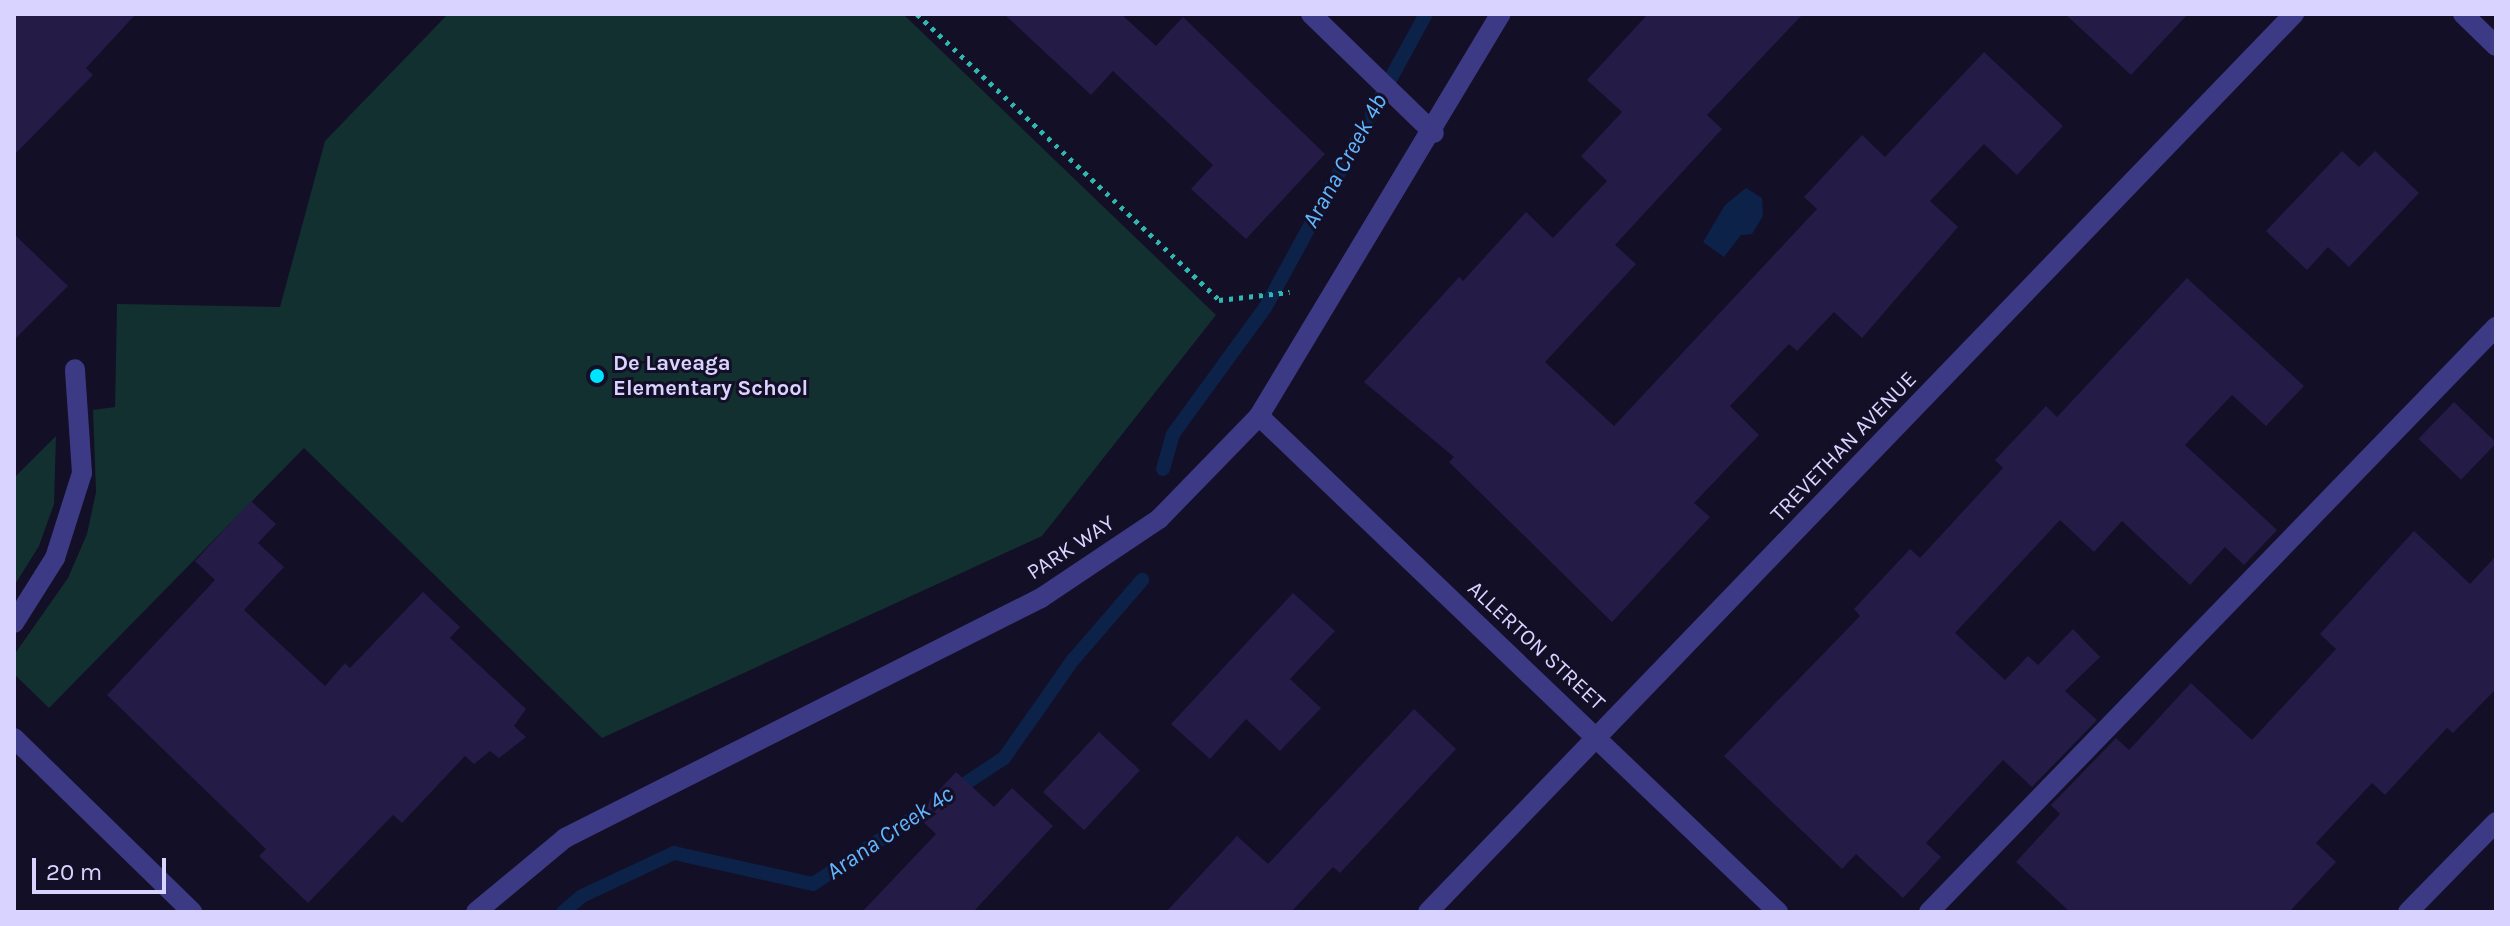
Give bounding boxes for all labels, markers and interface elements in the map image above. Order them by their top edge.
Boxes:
water label: Arana Creek 4b [1296,89,1394,233]
place label: De Laveaga Elementary School [613,350,808,402]
street label: TREVETHAN AVENUE [1765,366,1923,528]
marker: De Laveaga Elementary School [588,367,606,385]
street label: PARK WAY [1022,510,1120,586]
street label: ALLERTON STREET [1462,576,1610,716]
water label: Arana Creek 4c [821,780,959,886]
scale bar [36,842,170,892]
text: 20 m [46,858,102,886]

